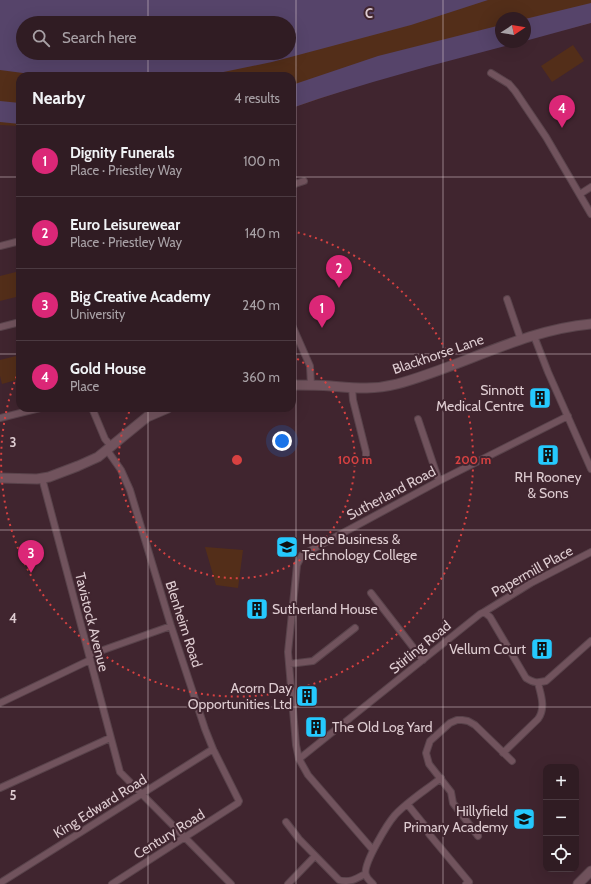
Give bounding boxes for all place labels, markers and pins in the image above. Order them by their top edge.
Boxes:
pin: 4 [549,95,575,128]
pin: 2 [326,255,352,288]
pin: 1 [309,295,335,328]
place label: Sinnott Medical Centre [436,381,524,415]
building icon: Sinnott Medical Centre [527,385,553,411]
building icon: RH Rooney & Sons [535,442,561,468]
centre of rings [230,453,244,467]
place label: RH Rooney & Sons [514,468,582,502]
place label: Hope Business & Technology College [302,530,417,564]
school or university icon: Hope Business & Technology College [274,534,300,560]
pin: 3 [18,540,44,573]
building icon: Sutherland House [244,596,270,622]
place label: Sutherland House [272,600,378,618]
building icon: Vellum Court [529,636,555,662]
place label: Vellum Court [449,640,526,658]
place label: Acorn Day Opportunities Ltd [188,679,292,713]
building icon: Acorn Day Opportunities Ltd [294,683,320,709]
building icon: The Old Log Yard [303,714,329,740]
place label: The Old Log Yard [332,718,433,736]
place label: Hillyfield Primary Academy [403,802,508,836]
school or university icon: Hillyfield Primary Academy [511,806,537,832]

